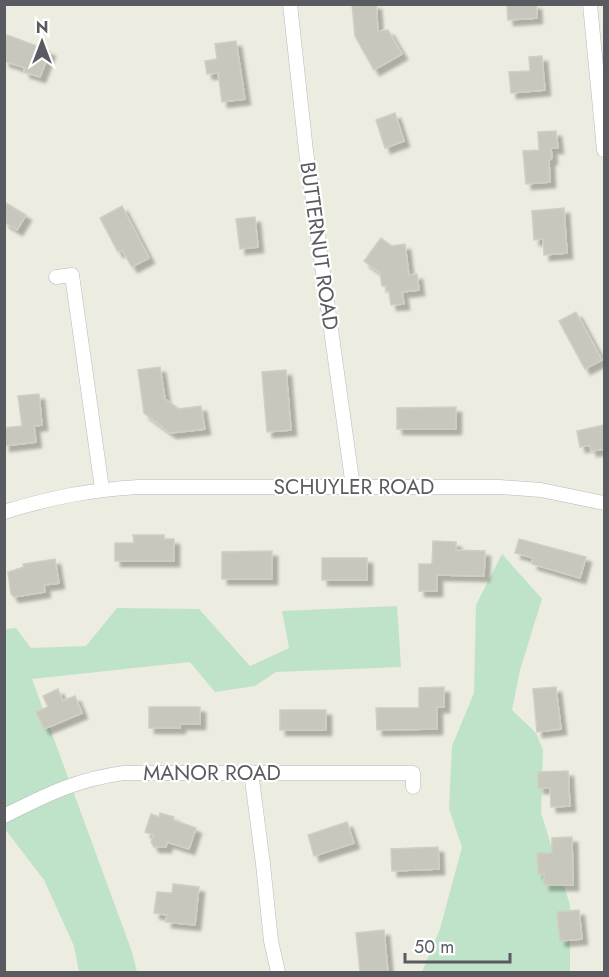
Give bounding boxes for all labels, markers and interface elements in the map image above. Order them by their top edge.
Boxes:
north arrow [12,12,72,72]
text: N [36,16,48,39]
street label: BUTTERNUT ROAD [292,160,346,332]
street label: SCHUYLER ROAD [274,472,434,502]
street label: MANOR ROAD [143,758,281,788]
scale bar [405,926,510,964]
text: 50 m [414,934,454,960]

